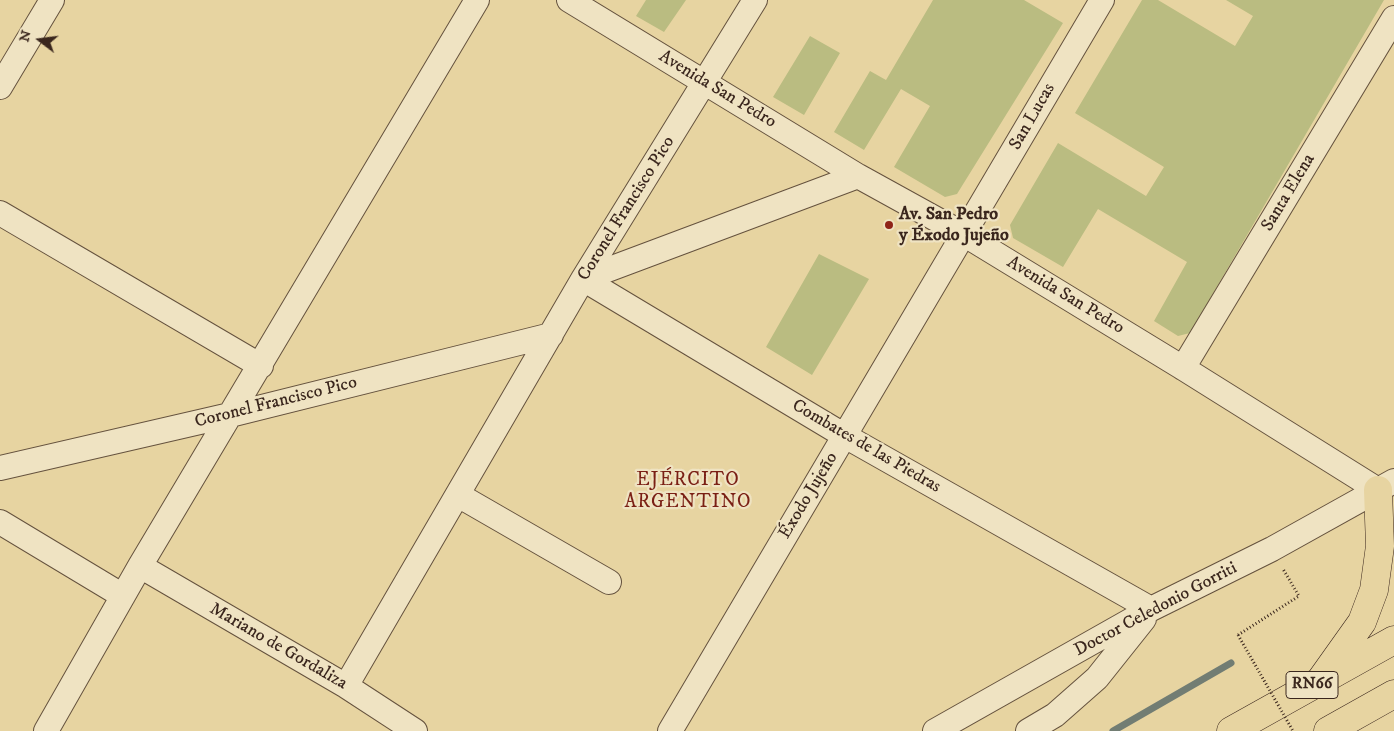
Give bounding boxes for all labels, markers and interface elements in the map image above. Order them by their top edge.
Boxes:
north arrow [15,15,65,65]
text: N [15,28,36,44]
street label: Avenida San Pedro [654,46,780,134]
street label: San Lucas [1005,80,1061,154]
street label: Coronel Francisco Pico [574,133,680,285]
street label: Santa Elena [1258,150,1320,236]
place label: Av. San Pedro y Éxodo Jujeño [899,204,1009,246]
marker: Av. San Pedro y Éxodo Jujeño [883,219,895,231]
street label: Avenida San Pedro [1002,252,1128,340]
street label: Coronel Francisco Pico [193,372,359,434]
street label: Combates de las Piedras [788,396,944,498]
street label: Éxodo Jujeño [775,449,843,543]
district label: EJÉRCITO ARGENTINO [623,470,753,514]
street label: Doctor Celedonio Gorriti [1071,558,1241,662]
street label: Mariano de Gordaliza [205,599,351,695]
road number: RN66 [1286,672,1338,698]

